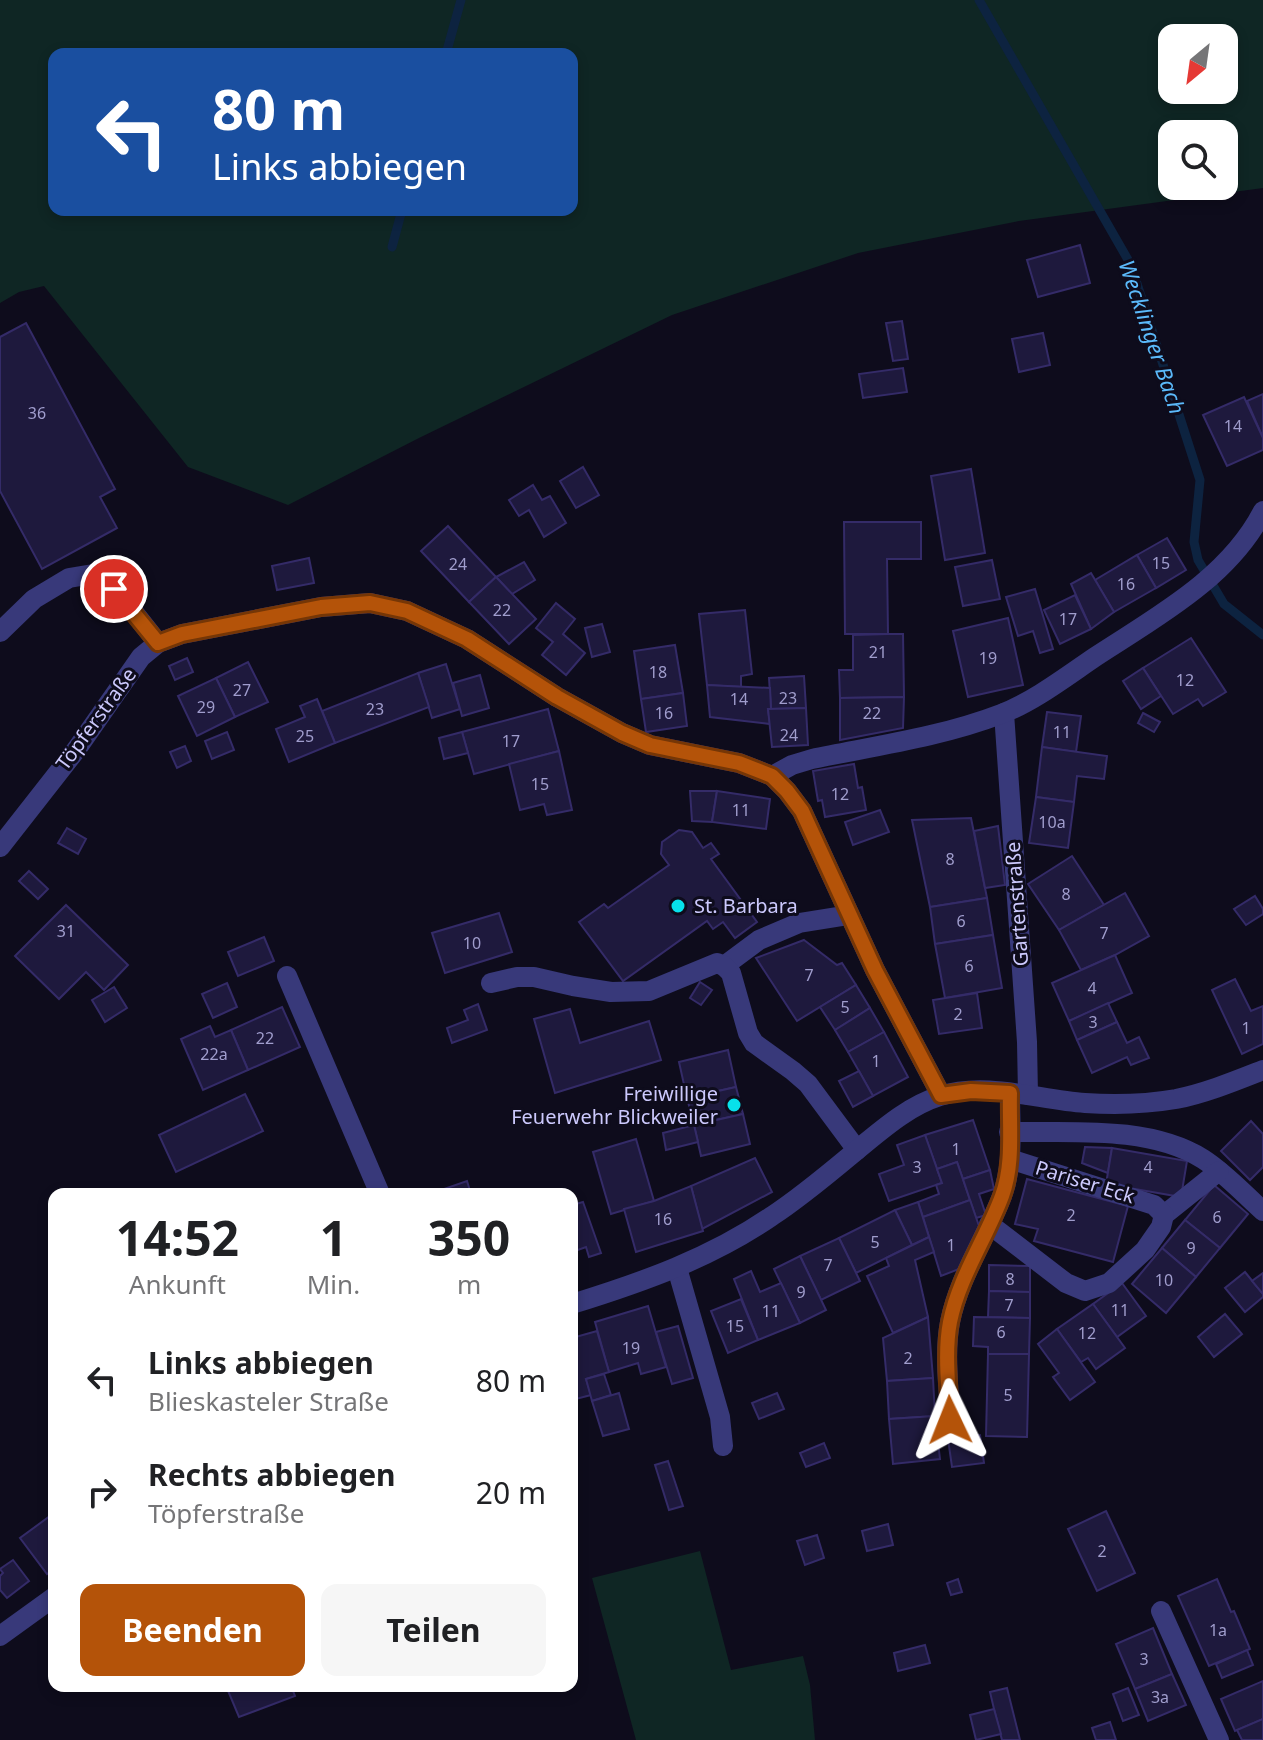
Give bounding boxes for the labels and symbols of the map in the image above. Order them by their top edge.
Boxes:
north arrow [1158,24,1238,104]
water label: Wecklinger Bach [1113,256,1193,418]
house number: 36 [28,402,46,424]
house number: 14 [1224,415,1242,437]
house number: 15 [1152,552,1170,574]
house number: 24 [449,553,467,575]
pin [80,555,148,623]
house number: 16 [1117,573,1135,595]
house number: 22 [493,599,511,621]
house number: 17 [1059,608,1077,630]
house number: 21 [869,641,887,663]
house number: 19 [979,647,997,669]
house number: 18 [649,661,667,683]
street label: Töpferstraße [49,662,142,775]
house number: 12 [1176,669,1194,691]
house number: 27 [233,679,251,701]
house number: 23 [779,687,797,709]
house number: 14 [730,688,748,710]
house number: 29 [197,696,215,718]
house number: 23 [366,698,384,720]
house number: 16 [655,702,673,724]
house number: 22 [863,702,881,724]
house number: 11 [1053,721,1071,743]
house number: 24 [780,724,798,746]
house number: 25 [296,725,314,747]
house number: 17 [502,730,520,752]
house number: 15 [531,773,549,795]
house number: 12 [831,783,849,805]
house number: 11 [732,799,750,821]
house number: 10a [1038,811,1066,833]
street label: Gartenstraße [999,841,1034,967]
house number: 8 [945,848,955,870]
house number: 8 [1061,883,1071,905]
place label: St. Barbara [694,892,798,919]
marker: St. Barbara [669,897,687,915]
house number: 6 [956,910,966,932]
house number: 31 [57,920,75,942]
house number: 7 [1099,922,1109,944]
house number: 10 [463,932,481,954]
house number: 6 [964,955,974,977]
house number: 7 [804,964,814,986]
house number: 4 [1087,977,1097,999]
house number: 5 [840,996,850,1018]
house number: 2 [953,1003,963,1025]
house number: 3 [1088,1011,1098,1033]
house number: 1 [1241,1017,1251,1039]
house number: 22 [256,1027,274,1049]
house number: 22a [200,1043,228,1065]
house number: 1 [871,1050,881,1072]
place label: Freiwillige Feuerwehr Blickweiler [511,1080,718,1130]
marker: Freiwillige Feuerwehr Blickweiler [725,1096,743,1114]
house number: 1 [951,1138,961,1160]
street label: Pariser Eck [1032,1154,1138,1210]
house number: 3 [912,1156,922,1178]
house number: 4 [1143,1156,1153,1178]
house number: 2 [1066,1204,1076,1226]
house number: 6 [1212,1206,1222,1228]
house number: 16 [654,1208,672,1230]
house number: 5 [870,1231,880,1253]
house number: 1 [946,1234,956,1256]
house number: 9 [1186,1237,1196,1259]
house number: 7 [823,1254,833,1276]
house number: 8 [1005,1268,1015,1290]
house number: 10 [1155,1269,1173,1291]
house number: 9 [796,1281,806,1303]
house number: 7 [1004,1294,1014,1316]
house number: 11 [1111,1299,1129,1321]
house number: 11 [762,1300,780,1322]
house number: 15 [726,1315,744,1337]
house number: 6 [996,1321,1006,1343]
house number: 12 [1078,1322,1096,1344]
house number: 19 [622,1337,640,1359]
house number: 2 [903,1347,913,1369]
position arrow [908,1378,992,1462]
house number: 5 [1003,1384,1013,1406]
house number: 2 [1097,1540,1107,1562]
house number: 1a [1209,1619,1227,1641]
house number: 3 [1139,1648,1149,1670]
house number: 3a [1151,1686,1169,1708]

